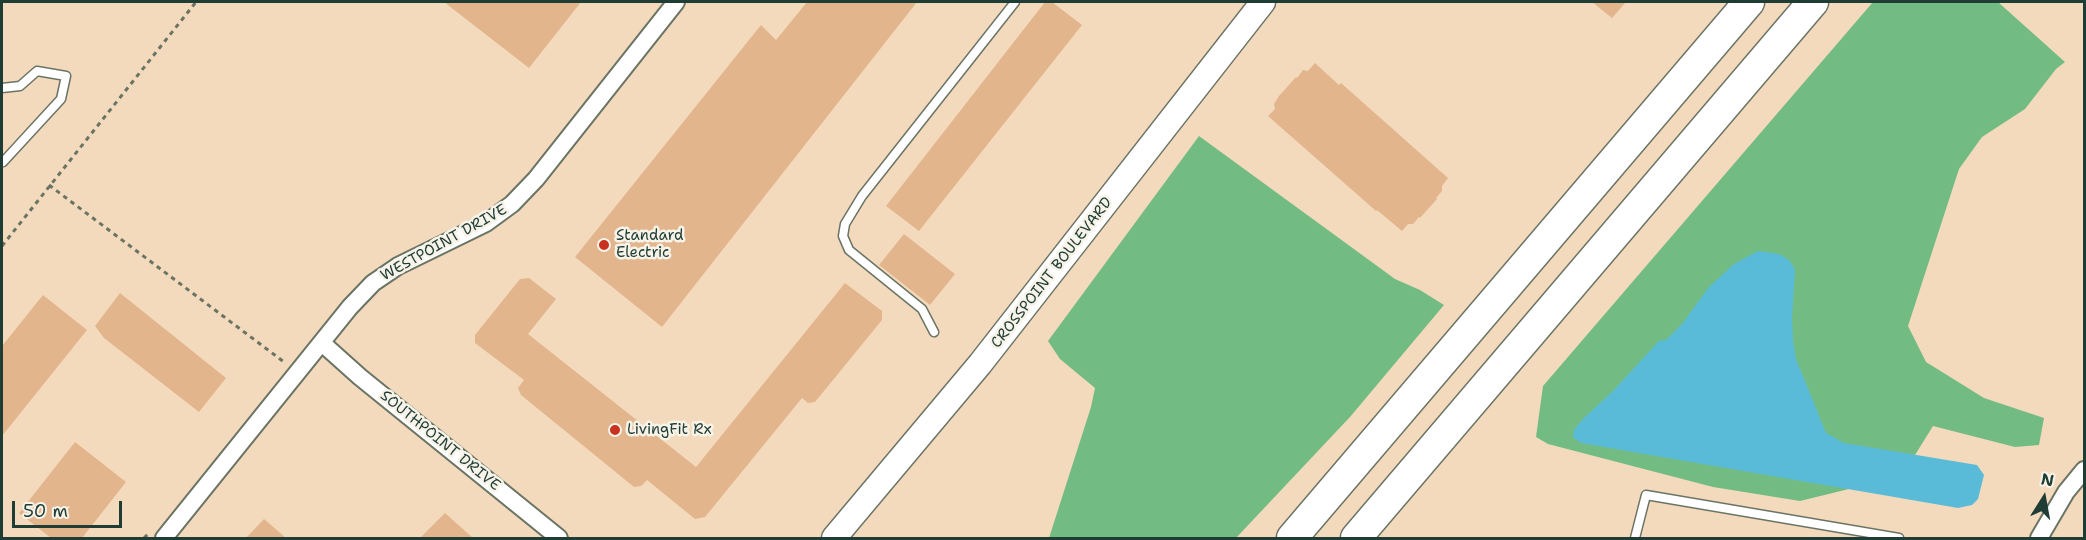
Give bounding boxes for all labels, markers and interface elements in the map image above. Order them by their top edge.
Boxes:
street label: CROSSPOINT BOULEVARD [988,194,1116,352]
street label: WESTPOINT DRIVE [378,201,510,285]
place label: Standard Electric [616,227,684,262]
marker: Standard Electric [597,238,611,252]
street label: SOUTHPOINT DRIVE [376,387,504,495]
place label: LivingFit Rx [627,421,711,439]
marker: LivingFit Rx [608,423,622,437]
north arrow [2014,468,2074,528]
text: N [2039,468,2056,491]
scale bar [15,489,124,527]
text: 50 m [23,499,68,523]

